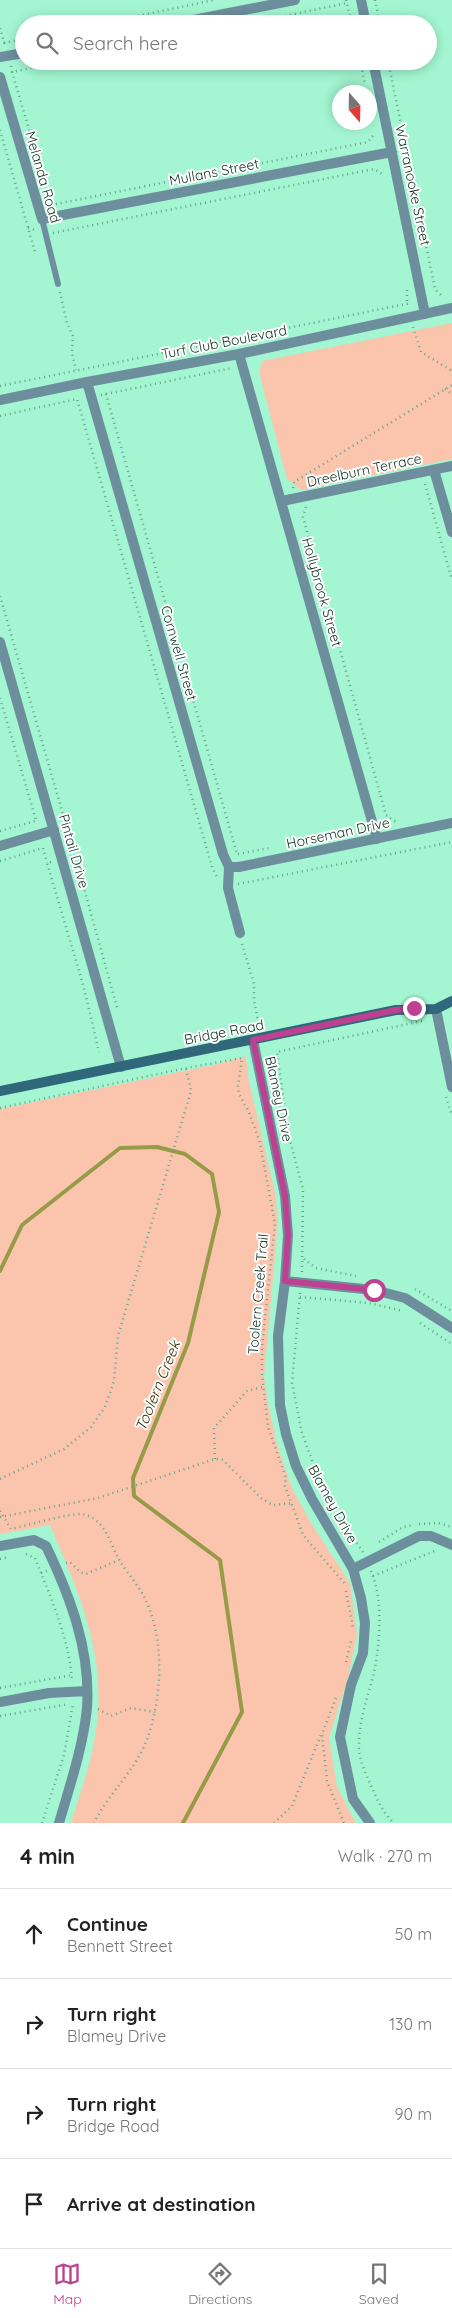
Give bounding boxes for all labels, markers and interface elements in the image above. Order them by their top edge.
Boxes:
search box [15,15,437,70]
icon: search [33,29,61,57]
text: Search here [73,31,178,55]
north arrow [332,85,377,130]
street label: Warranooke Street [391,123,435,247]
street label: Melanda Road [21,129,65,225]
street label: Mullans Street [168,154,261,190]
street label: Turf Club Boulevard [160,321,288,363]
street label: Dreelburn Terrace [305,449,423,491]
street label: Hollybrook Street [298,535,346,649]
street label: Cornwell Street [157,603,201,703]
street label: Pintail Drive [55,812,93,890]
street label: Horseman Drive [285,813,391,853]
route end [403,997,426,1020]
street label: Bridge Road [183,1015,265,1049]
street label: Blamey Drive [261,1055,297,1143]
street label: Toolern Creek Trail [244,1233,272,1355]
route start [363,1279,386,1302]
water label: Toolern Creek [131,1336,185,1434]
street label: Blamey Drive [304,1462,362,1546]
text: 4 min [20,1843,75,1869]
text: Walk · 270 m [338,1846,432,1866]
text: Continue [67,1912,148,1936]
icon: ahead [20,1920,48,1948]
text: 50 m [395,1924,432,1944]
text: Bennett Street [67,1936,173,1956]
text: Turn right [67,2002,156,2026]
icon: right [20,2010,48,2038]
text: 130 m [389,2014,432,2034]
text: Blamey Drive [67,2026,166,2046]
text: Turn right [67,2092,156,2116]
icon: right [20,2100,48,2128]
text: 90 m [395,2104,432,2124]
text: Bridge Road [67,2116,159,2136]
icon: arrive [20,2190,48,2218]
text: Arrive at destination [67,2192,256,2216]
tab: Map [53,2260,82,2308]
tab: Directions [188,2260,252,2308]
tab: Saved [359,2260,399,2308]

